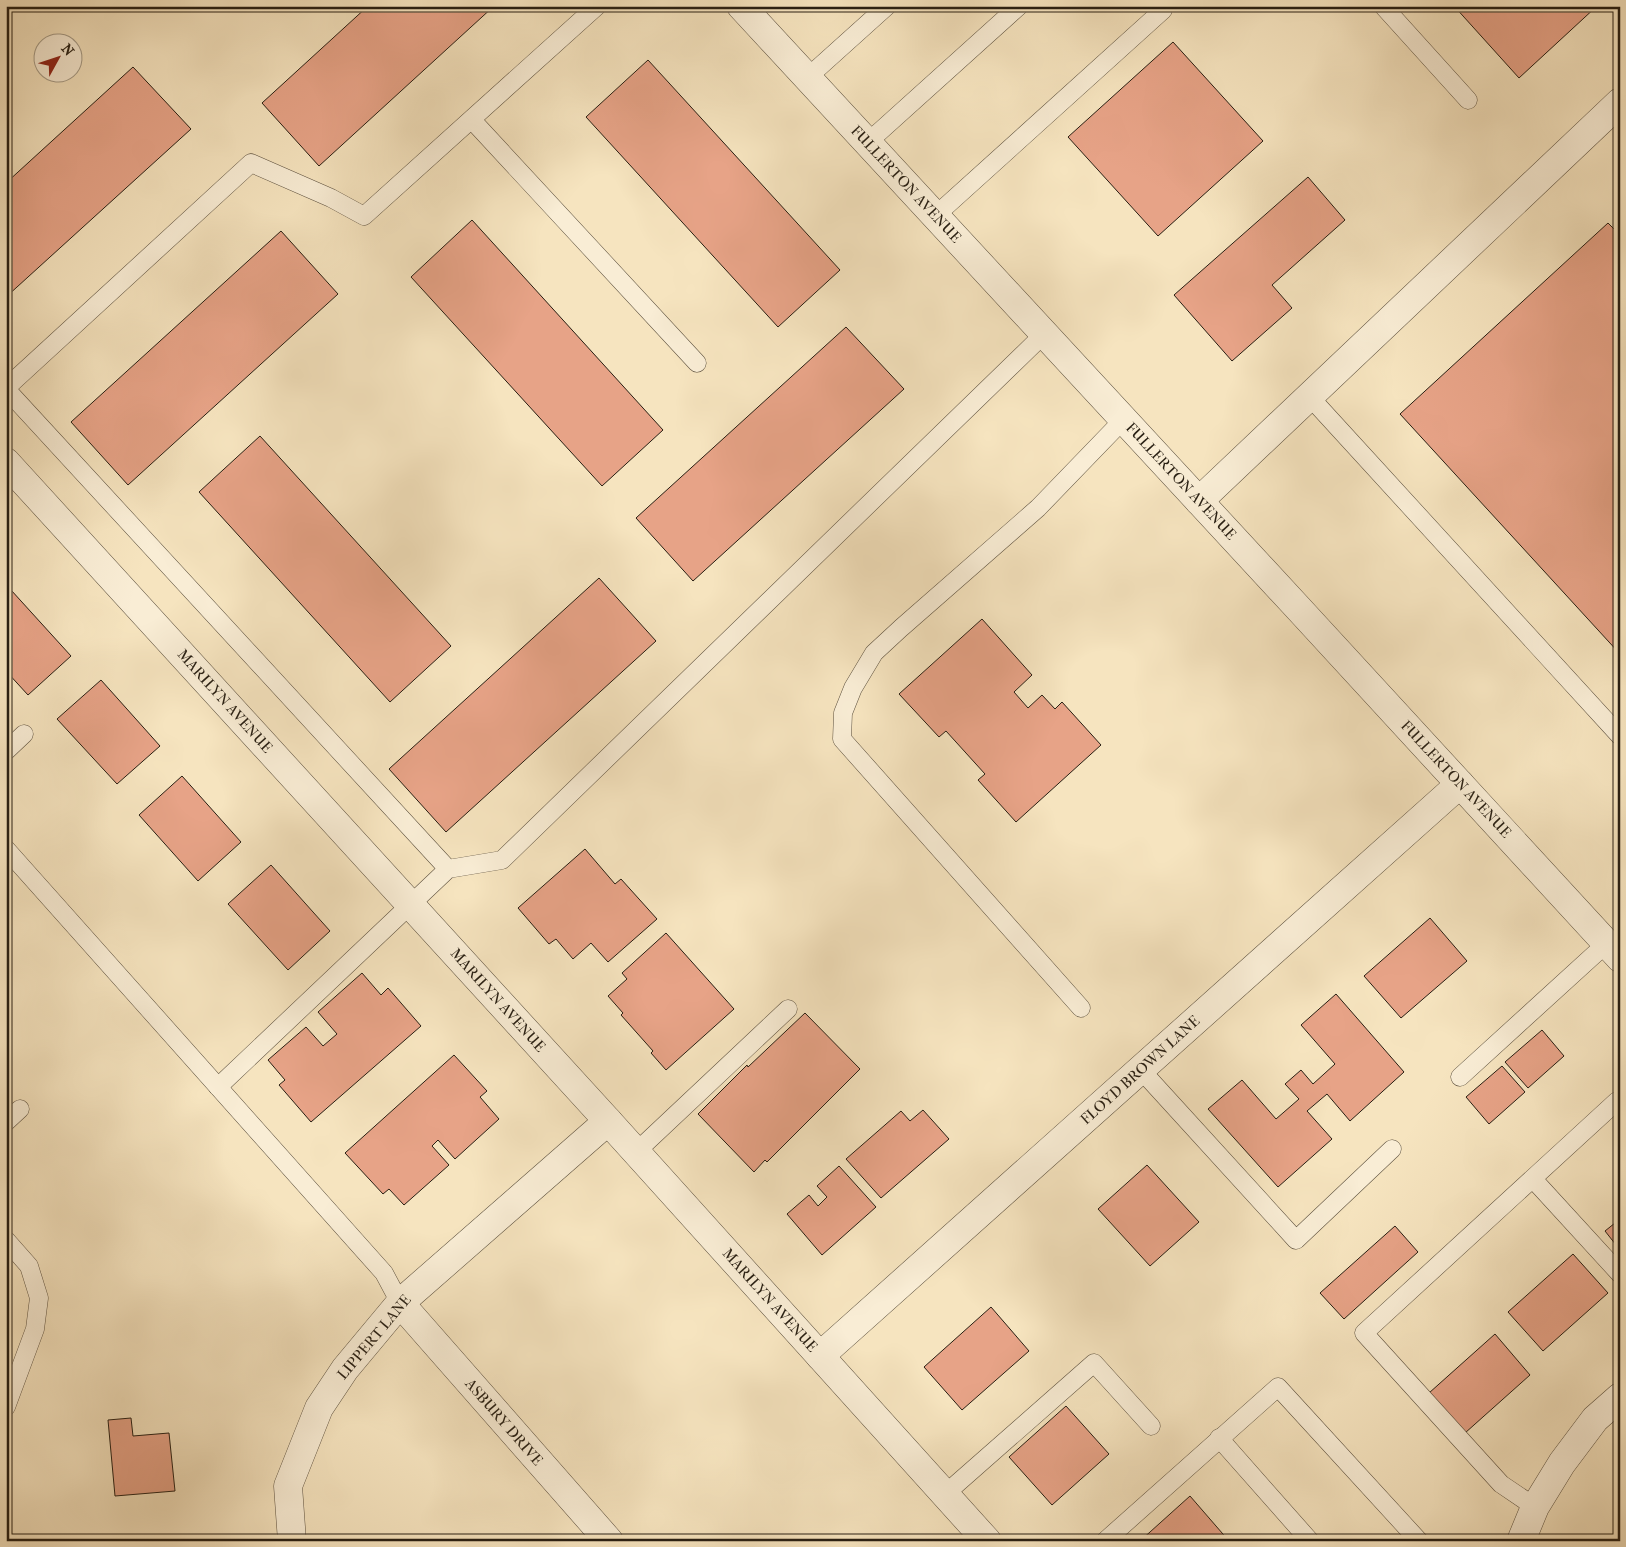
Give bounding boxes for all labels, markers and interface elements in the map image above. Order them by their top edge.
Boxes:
north arrow [32,32,82,82]
text: N [58,40,78,60]
street label: FULLERTON AVENUE [847,122,965,246]
street label: FULLERTON AVENUE [1122,419,1240,543]
street label: MARILYN AVENUE [174,645,276,757]
street label: FULLERTON AVENUE [1397,717,1515,841]
street label: MARILYN AVENUE [447,944,549,1056]
street label: FLOYD BROWN LANE [1077,1012,1203,1128]
street label: MARILYN AVENUE [719,1244,821,1356]
street label: LIPPERT LANE [333,1291,415,1383]
street label: ASBURY DRIVE [461,1374,547,1469]

